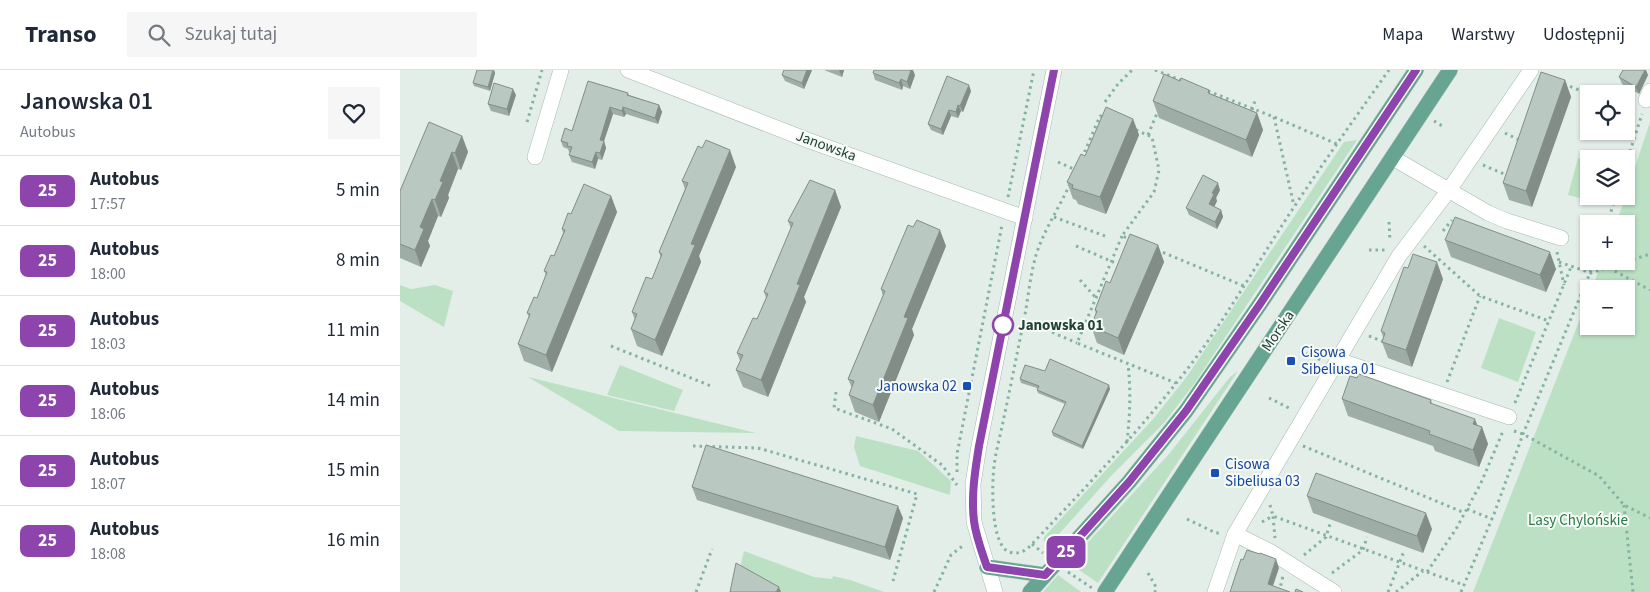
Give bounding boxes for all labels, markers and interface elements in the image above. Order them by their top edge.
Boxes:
search box [127,12,477,57]
text: Transo [25,17,97,52]
icon: search [145,21,173,49]
text: Szukaj tutaj [185,21,277,48]
text: Mapa [1382,22,1423,47]
text: Warstwy [1451,22,1515,47]
text: Udostępnij [1543,22,1625,47]
text: Janowska 01 [20,84,153,119]
map controls [1580,85,1635,335]
button: locate [1580,85,1635,140]
button: heart [328,87,380,139]
text: Autobus [20,121,75,143]
street label: Janowska [793,125,859,167]
button: layers [1580,150,1635,205]
text: Autobus [90,166,159,193]
text: 5 min [336,177,380,204]
text: 25 [38,178,57,203]
text: 17:57 [90,193,126,215]
button: + [1580,215,1635,270]
text: Autobus [90,236,159,263]
text: 8 min [336,247,380,274]
text: 25 [38,248,57,273]
text: 18:00 [90,263,126,285]
button: − [1580,280,1635,335]
text: Autobus [90,306,159,333]
street label: Morska [1257,306,1299,356]
marker: Janowska 01 [992,314,1014,336]
place label: Janowska 01 [1018,315,1104,336]
text: 11 min [326,317,380,344]
text: 25 [38,318,57,343]
text: 18:03 [90,333,126,355]
place label: Cisowa Sibeliusa 01 [1301,342,1376,380]
marker: Cisowa Sibeliusa 01 [1285,355,1297,367]
text: Autobus [90,376,159,403]
place label: Janowska 02 [876,376,957,397]
marker: Janowska 02 [961,380,973,392]
text: 14 min [326,387,380,414]
text: 25 [38,388,57,413]
text: 18:06 [90,403,126,425]
text: Autobus [90,446,159,473]
place label: Cisowa Sibeliusa 03 [1225,454,1300,492]
text: 15 min [326,457,380,484]
text: 25 [38,458,57,483]
marker: Cisowa Sibeliusa 03 [1209,467,1221,479]
text: 18:07 [90,473,126,495]
park label: Lasy Chylońskie [1528,510,1628,531]
text: Autobus [90,516,159,543]
text: 16 min [326,527,380,554]
text: 25 [38,528,57,553]
line badge: 25 [1044,536,1088,568]
text: 25 [1056,539,1076,564]
text: 18:08 [90,543,126,565]

